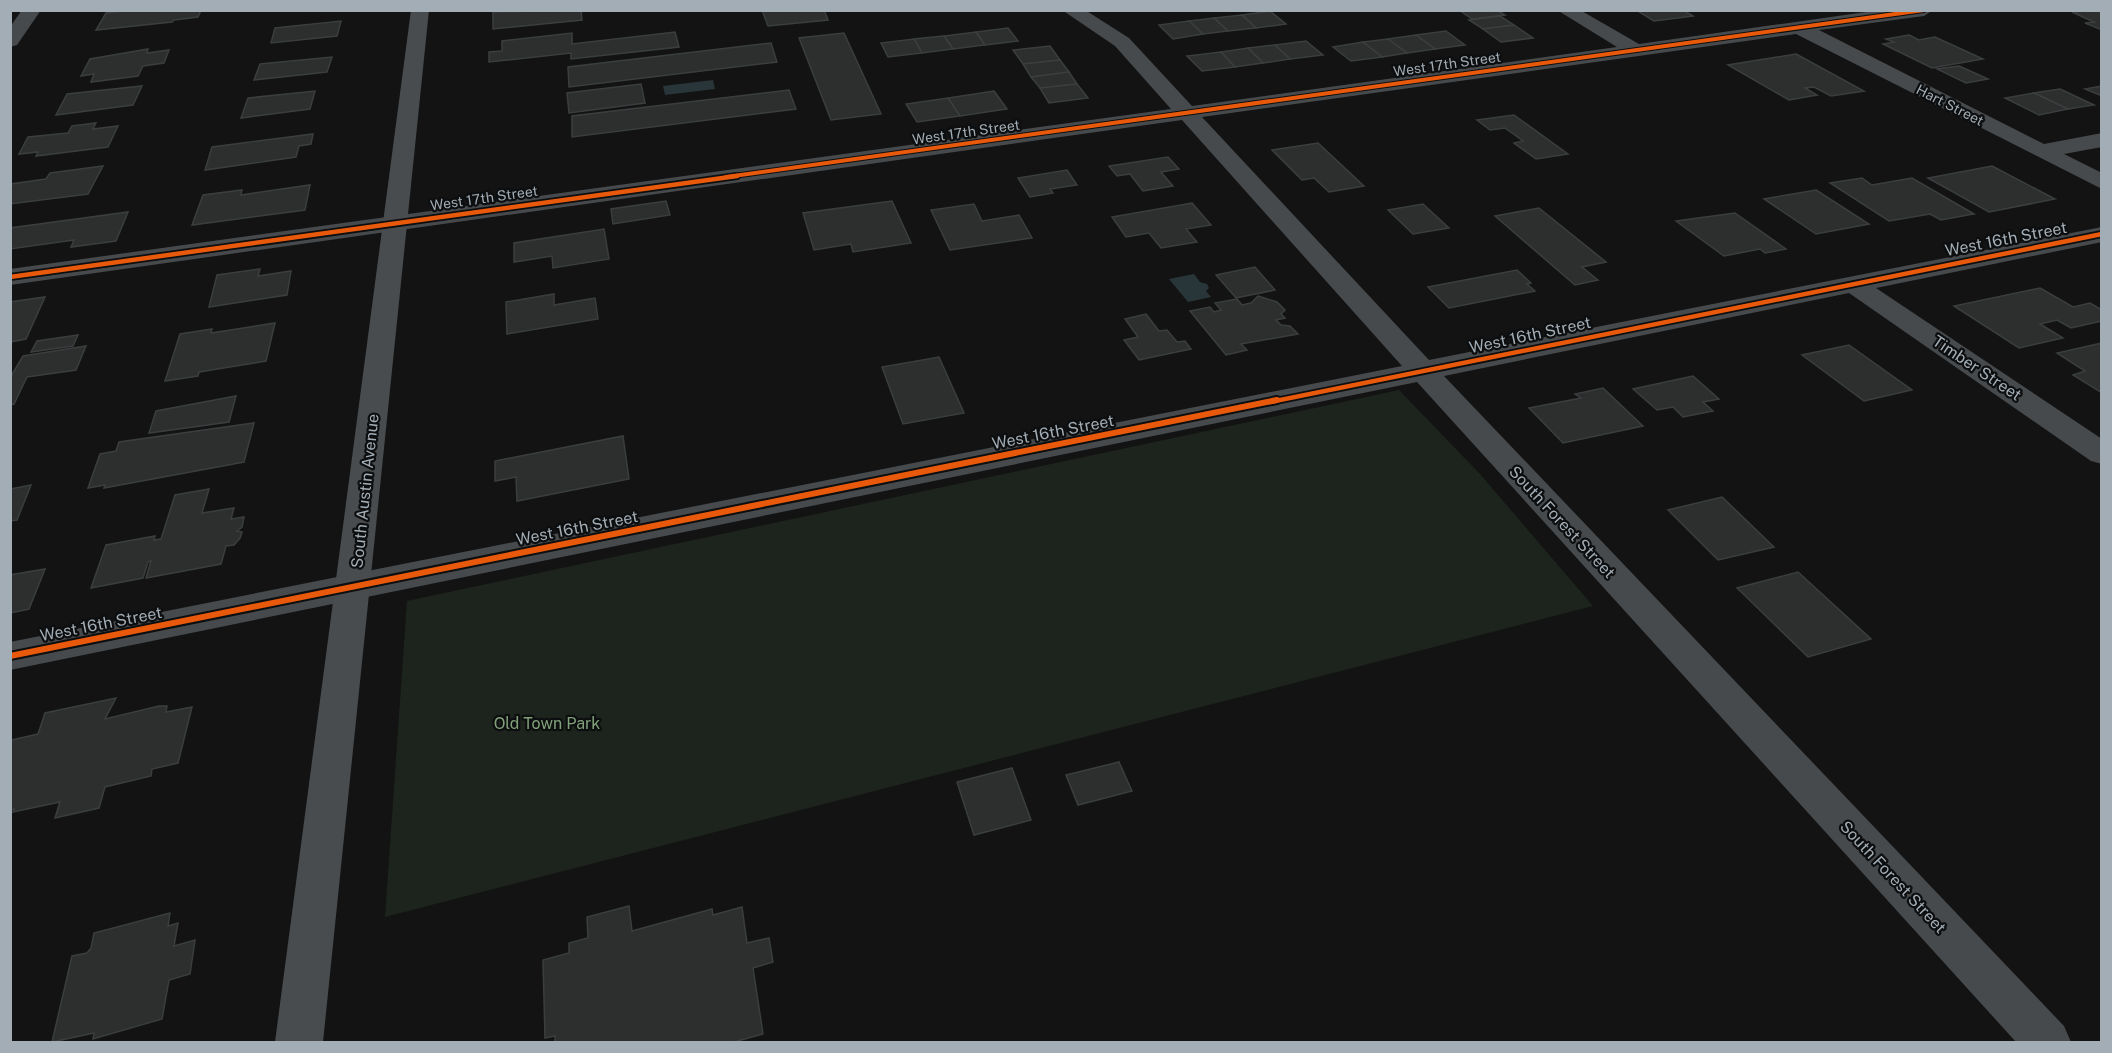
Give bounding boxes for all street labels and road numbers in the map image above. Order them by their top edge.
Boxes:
street label: West 17th Street [1392,49,1502,79]
street label: Hart Street [1914,81,1986,129]
street label: West 17th Street [911,117,1021,147]
street label: West 17th Street [429,183,539,213]
street label: West 16th Street [1943,218,2069,260]
street label: West 16th Street [1467,313,1593,357]
street label: Timber Street [1929,331,2025,405]
street label: West 16th Street [990,411,1116,453]
street label: South Austin Avenue [347,413,383,569]
street label: South Forest Street [1505,462,1619,582]
street label: West 16th Street [514,507,640,549]
street label: West 16th Street [38,603,164,645]
street label: South Forest Street [1836,817,1950,937]

